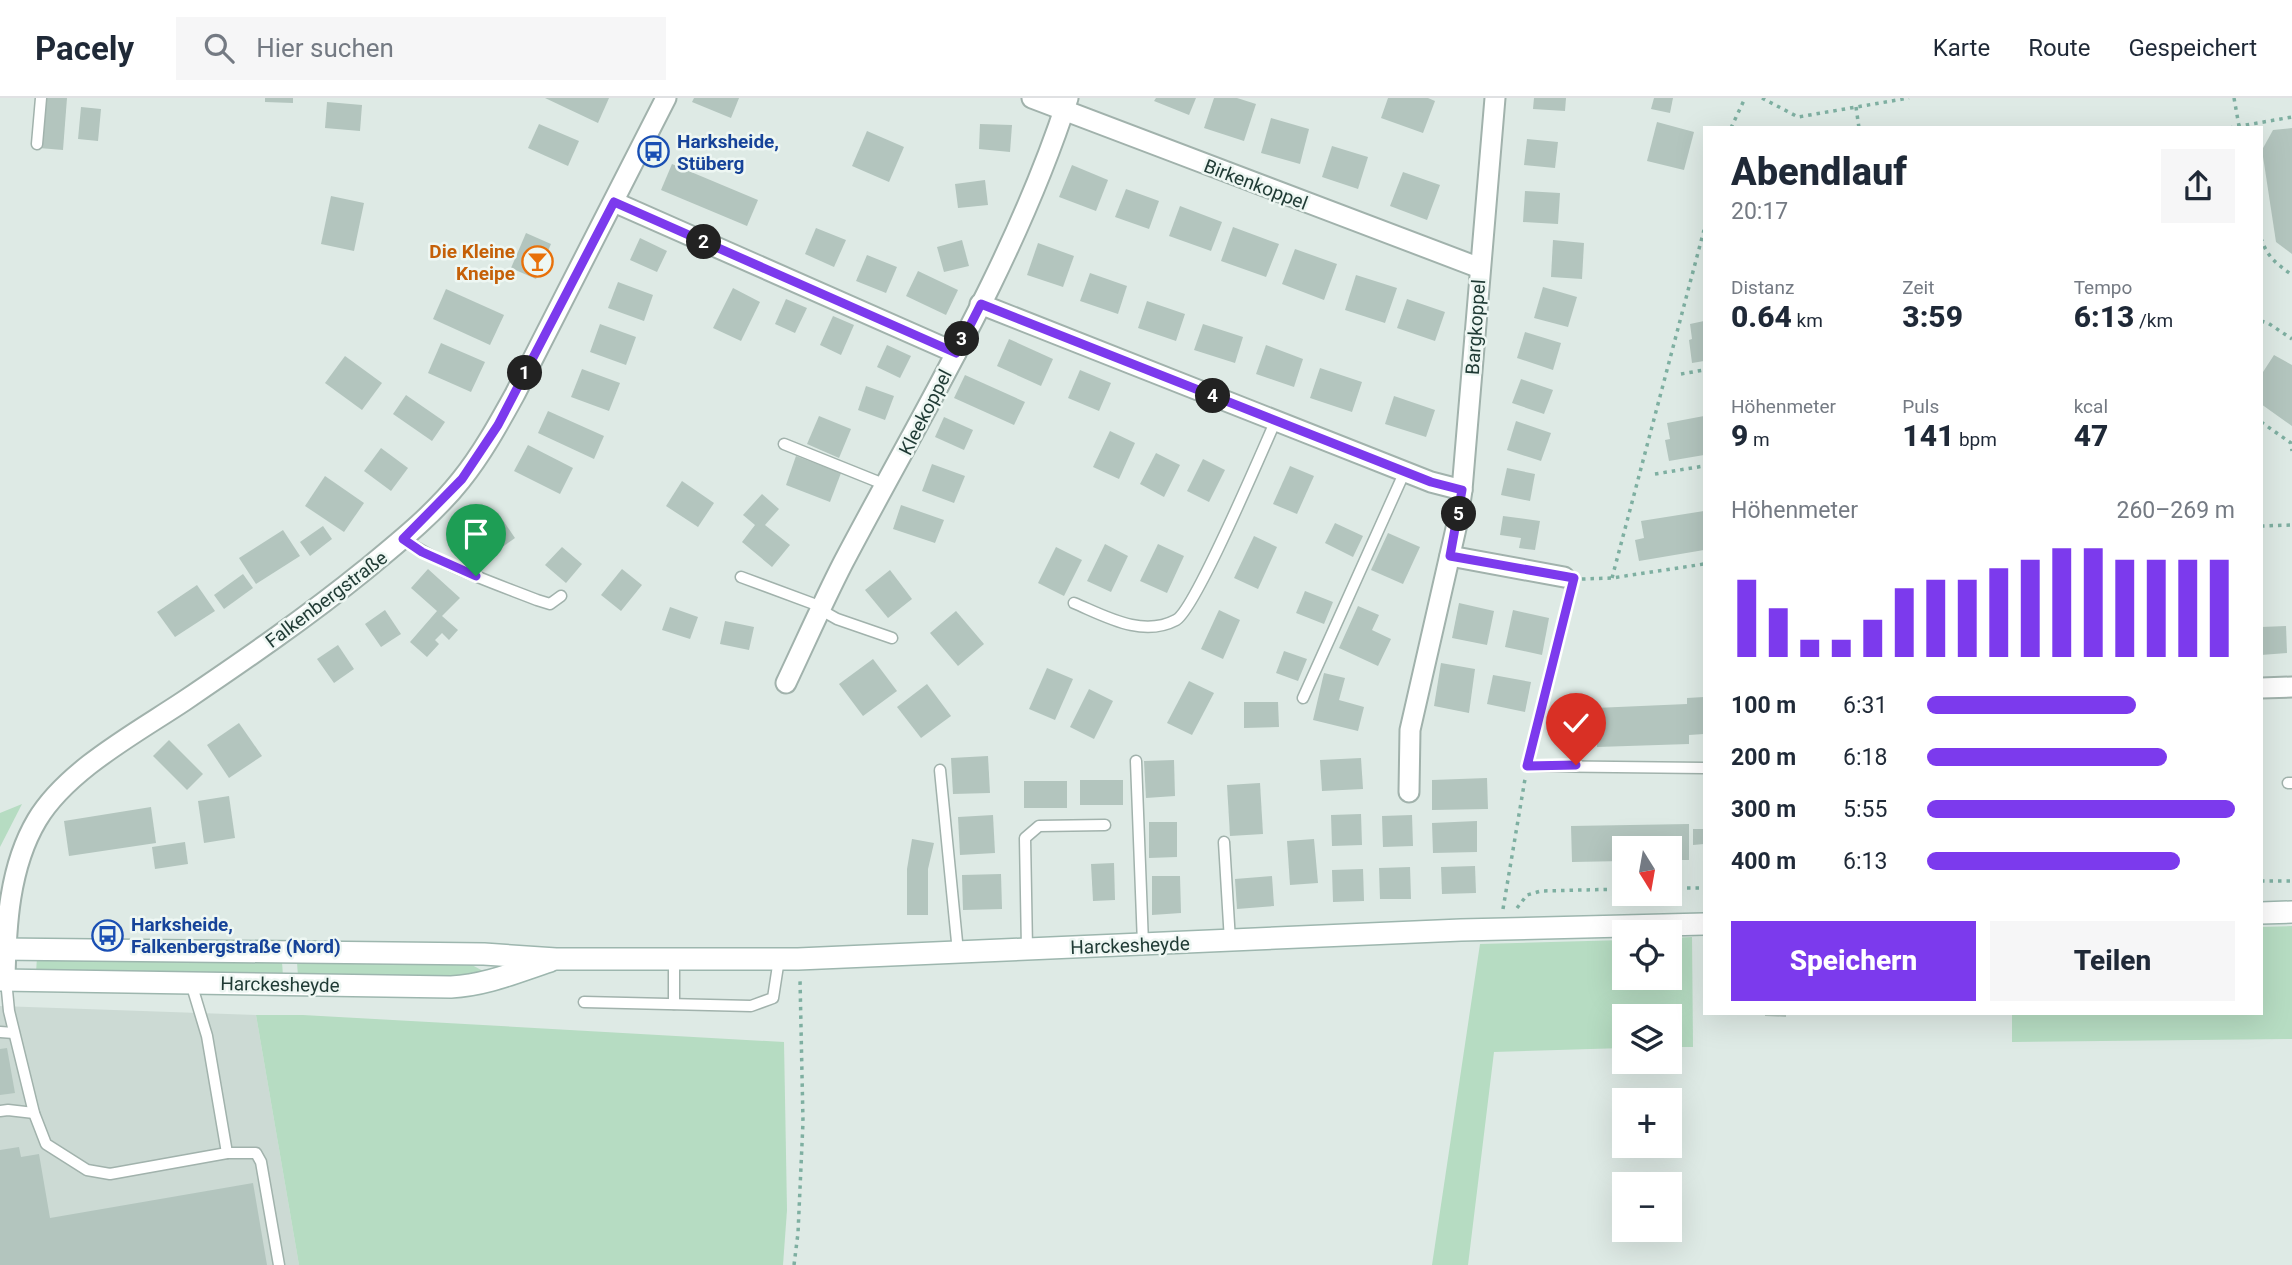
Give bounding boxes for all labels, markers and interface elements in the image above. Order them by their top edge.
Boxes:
search box [176,17,666,80]
text: Pacely [35,29,134,68]
icon: search [200,29,238,67]
text: Hier suchen [256,33,394,63]
text: Karte [1933,34,1990,62]
text: Route [2028,34,2090,62]
text: Gespeichert [2128,34,2257,62]
place label: Harksheide, Stüberg [677,130,779,175]
bus stop icon: Harksheide, Stüberg [637,135,671,169]
button: share [2161,149,2235,223]
text: Abendlauf [1731,150,1907,194]
street label: Birkenkoppel [1201,154,1311,215]
text: 20:17 [1731,198,1788,225]
pin: 2 [686,225,722,260]
text: 2 [698,230,709,253]
place label: Die Kleine Kneipe [429,240,515,285]
bar icon: Die Kleine Kneipe [521,245,555,279]
text: Distanz [1731,276,1794,299]
text: Zeit [1902,276,1934,299]
text: Tempo [2074,276,2132,299]
street label: Bargkoppel [1461,279,1490,376]
text: 0.64 [1731,299,1792,334]
text: 3:59 [1902,299,1963,334]
text: 6:13 [2074,299,2134,334]
text: km [1792,309,1823,332]
text: /km [2134,309,2173,332]
pin: 3 [944,322,979,356]
text: 3 [956,327,967,350]
pin: 1 [508,356,542,390]
text: 1 [519,361,530,384]
street label: Kleekoppel [894,365,957,459]
pin: 4 [1196,378,1230,414]
text: 4 [1207,384,1218,407]
text: Höhenmeter [1731,395,1836,418]
text: Puls [1902,395,1939,418]
text: kcal [2074,395,2108,418]
text: 9 [1731,418,1748,453]
text: 141 [1902,418,1954,453]
text: 47 [2074,418,2108,453]
text: m [1748,428,1770,451]
text: bpm [1954,428,1997,451]
pin: 5 [1442,496,1476,532]
text: Höhenmeter [1731,497,1858,524]
text: 260–269 m [2116,497,2235,524]
text: 5 [1453,502,1464,525]
pin [446,504,506,576]
icon: arrive [457,515,495,553]
street label: Falkenbergstraße [261,546,392,653]
text: 100 m [1731,692,1796,719]
text: 6:31 [1843,692,1887,719]
pin [1546,693,1606,765]
icon: check [1557,704,1595,742]
text: 200 m [1731,744,1796,771]
text: 6:18 [1843,744,1887,771]
text: 300 m [1731,796,1796,823]
text: 5:55 [1843,796,1887,823]
north arrow [1612,836,1682,906]
map controls [1612,836,1682,1242]
text: 400 m [1731,848,1796,875]
text: 6:13 [1843,848,1887,875]
place label: Harksheide, Falkenbergstraße (Nord) [131,913,341,958]
bus stop icon: Harksheide, Falkenbergstraße (Nord) [91,918,125,952]
button: locate [1612,920,1682,990]
button: Speichern [1731,921,1976,1001]
button: Teilen [1990,921,2235,1001]
street label: Harckesheyde [1070,932,1190,959]
street label: Harckesheyde [220,972,340,997]
button: layers [1612,1004,1682,1074]
button: + [1612,1088,1682,1158]
button: − [1612,1172,1682,1242]

